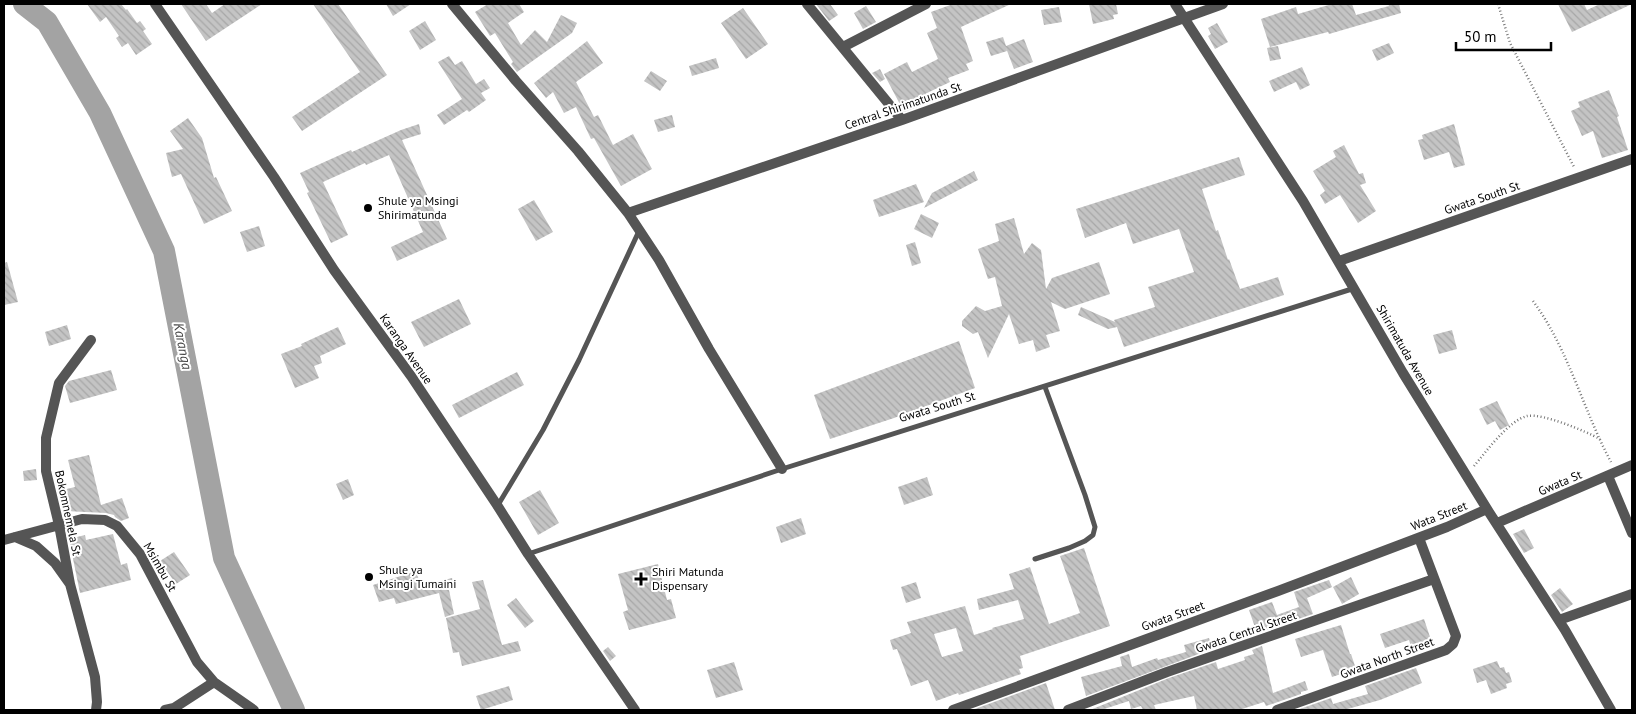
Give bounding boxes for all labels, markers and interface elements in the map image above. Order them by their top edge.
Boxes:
scale bar [1456,20,1551,52]
text: 50 m [1464,27,1497,46]
street label: Central Shirimatunda St [843,79,963,133]
street label: Gwata South St [1442,178,1522,217]
place label: Shule ya Msingi Shirimatunda [378,193,459,222]
marker: Shule ya Msingi Shirimatunda [362,202,374,214]
street label: Shirimatuda Avenue [1373,302,1438,398]
street label: Karanga Avenue [377,311,436,387]
water label: Karanga [170,321,196,371]
street label: Gwata South St [897,388,977,425]
street label: Gwata St [1536,467,1584,498]
street label: Bokomnemela St [52,469,85,557]
street label: Wata Street [1409,497,1469,534]
street label: Msimbu St [140,540,180,594]
place label: Shule ya Msingi Tumaini [379,562,456,591]
place label: Shiri Matunda Dispensary [652,564,724,593]
marker: Shule ya Msingi Tumaini [363,571,375,583]
marker: Shiri Matunda Dispensary [634,572,648,586]
street label: Gwata Street [1139,597,1206,634]
street label: Gwata Central Street [1193,607,1298,656]
street label: Gwata North Street [1338,634,1436,681]

